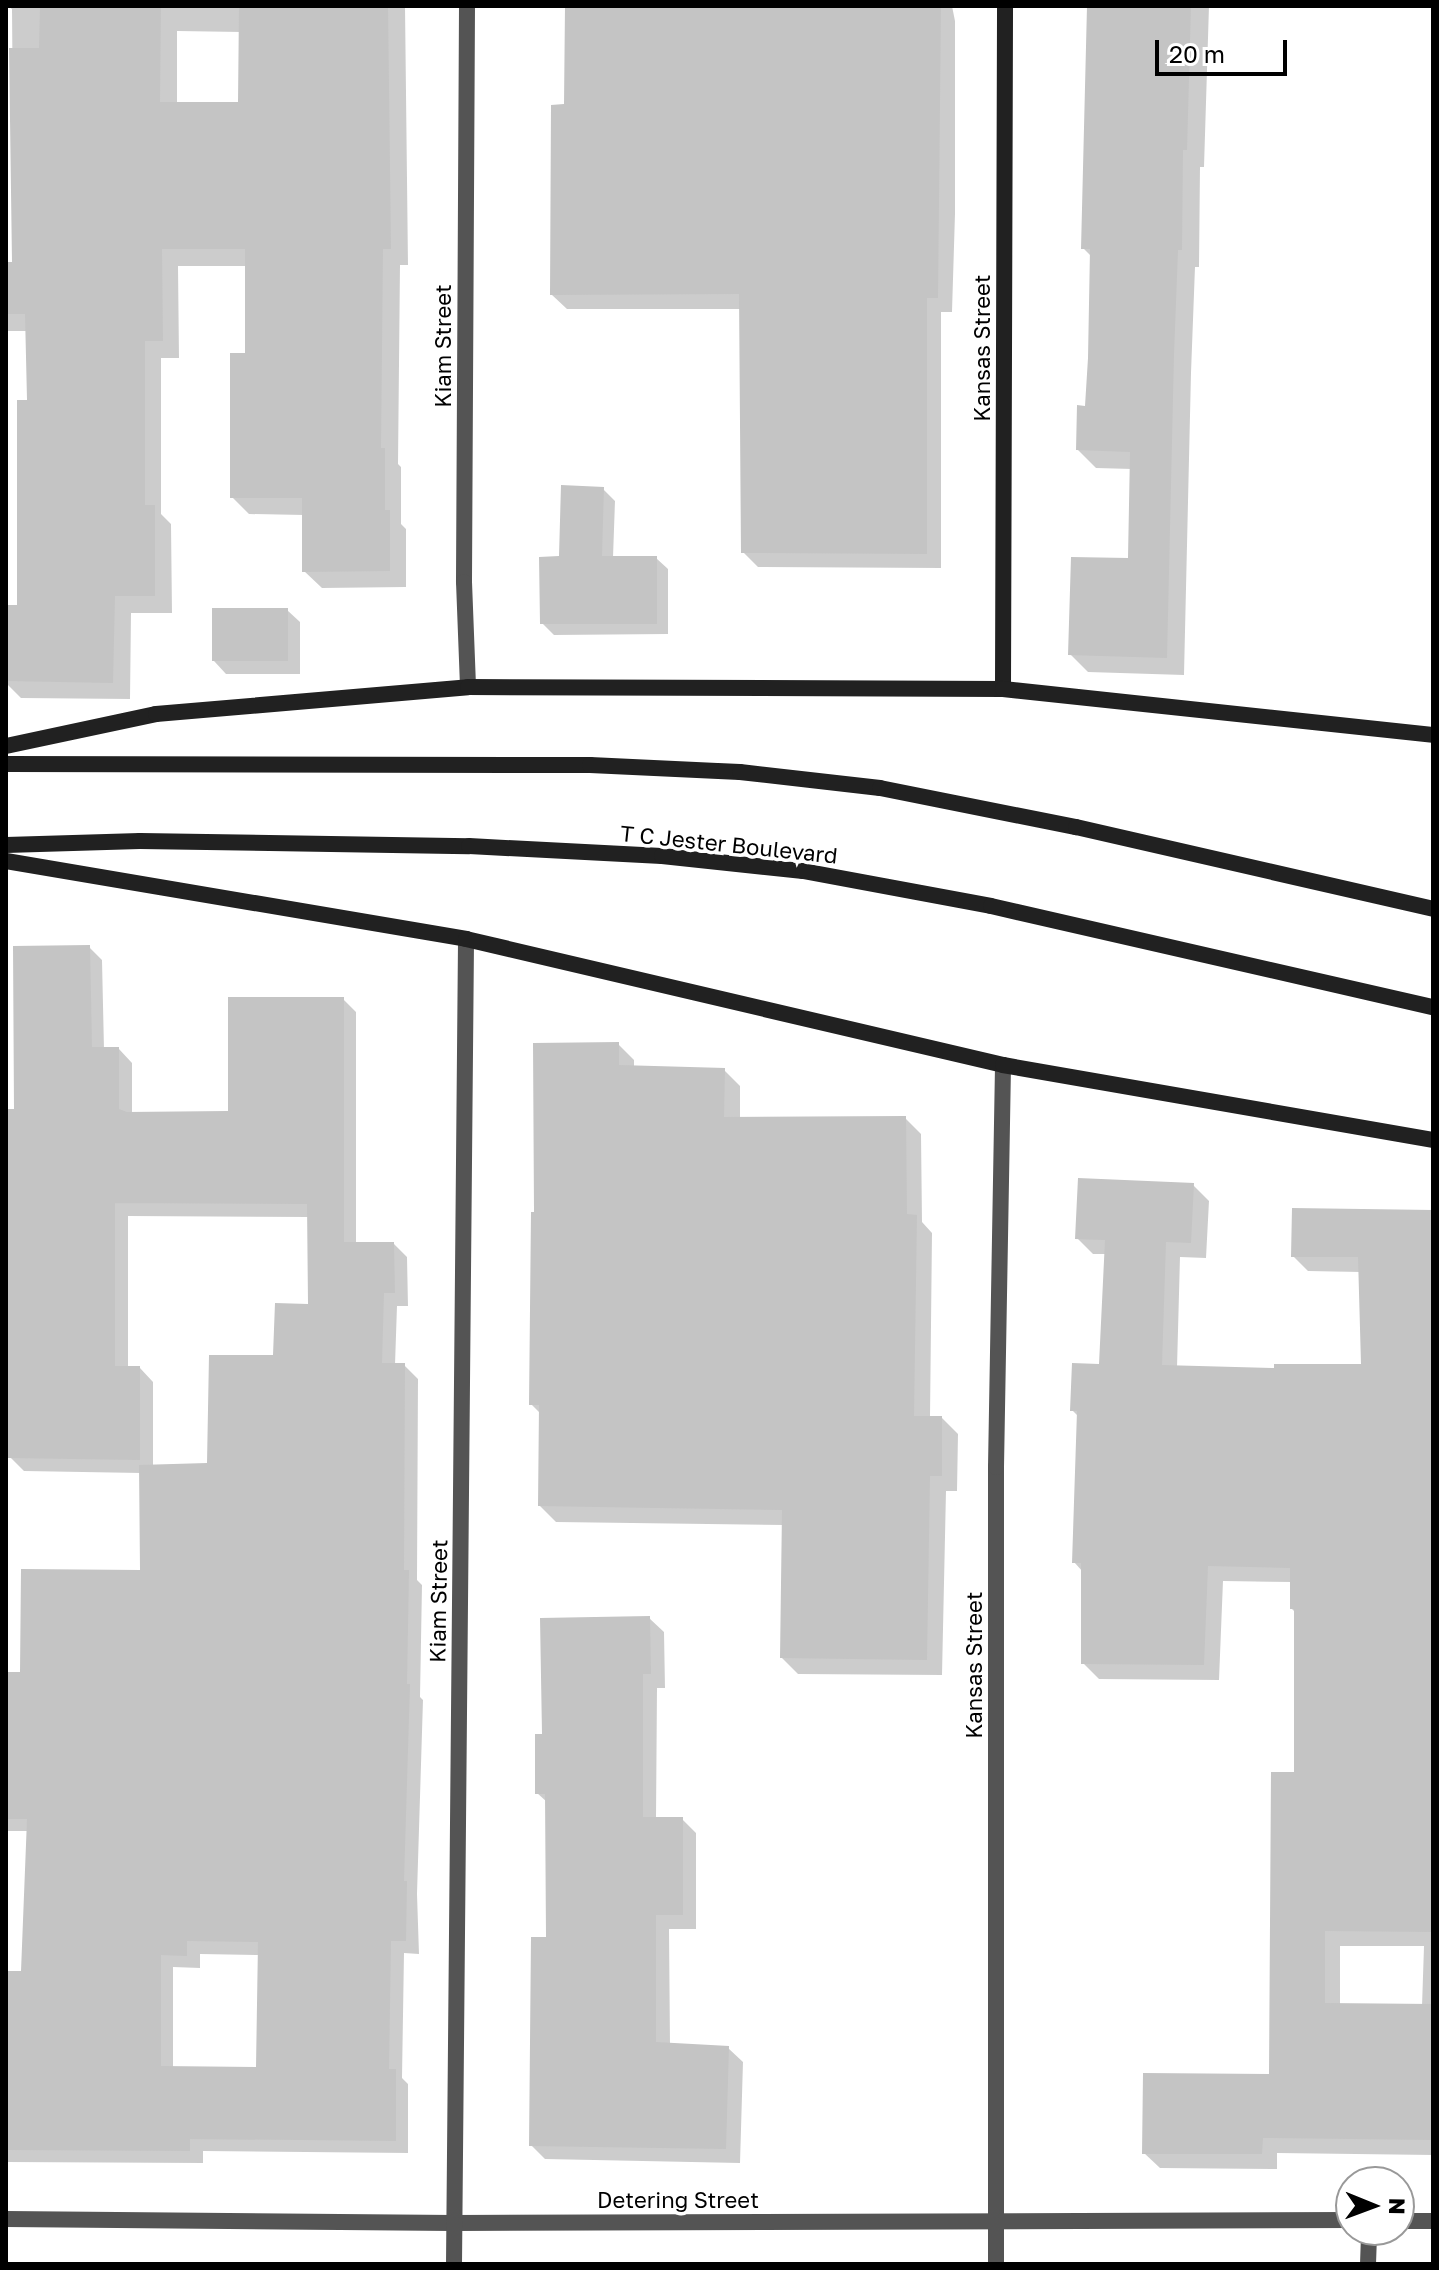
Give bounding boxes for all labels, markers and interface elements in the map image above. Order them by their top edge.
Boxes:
scale bar [1159,24,1291,74]
text: 20 m [1169,39,1225,68]
street label: Kansas Street [969,274,995,422]
street label: Kiam Street [430,284,456,408]
street label: T C Jester Boulevard [619,819,839,869]
street label: Kiam Street [424,1539,452,1663]
street label: Kansas Street [961,1591,987,1739]
north arrow [1335,2166,1415,2246]
street label: Detering Street [597,2187,759,2213]
text: N [1384,2198,1411,2215]

